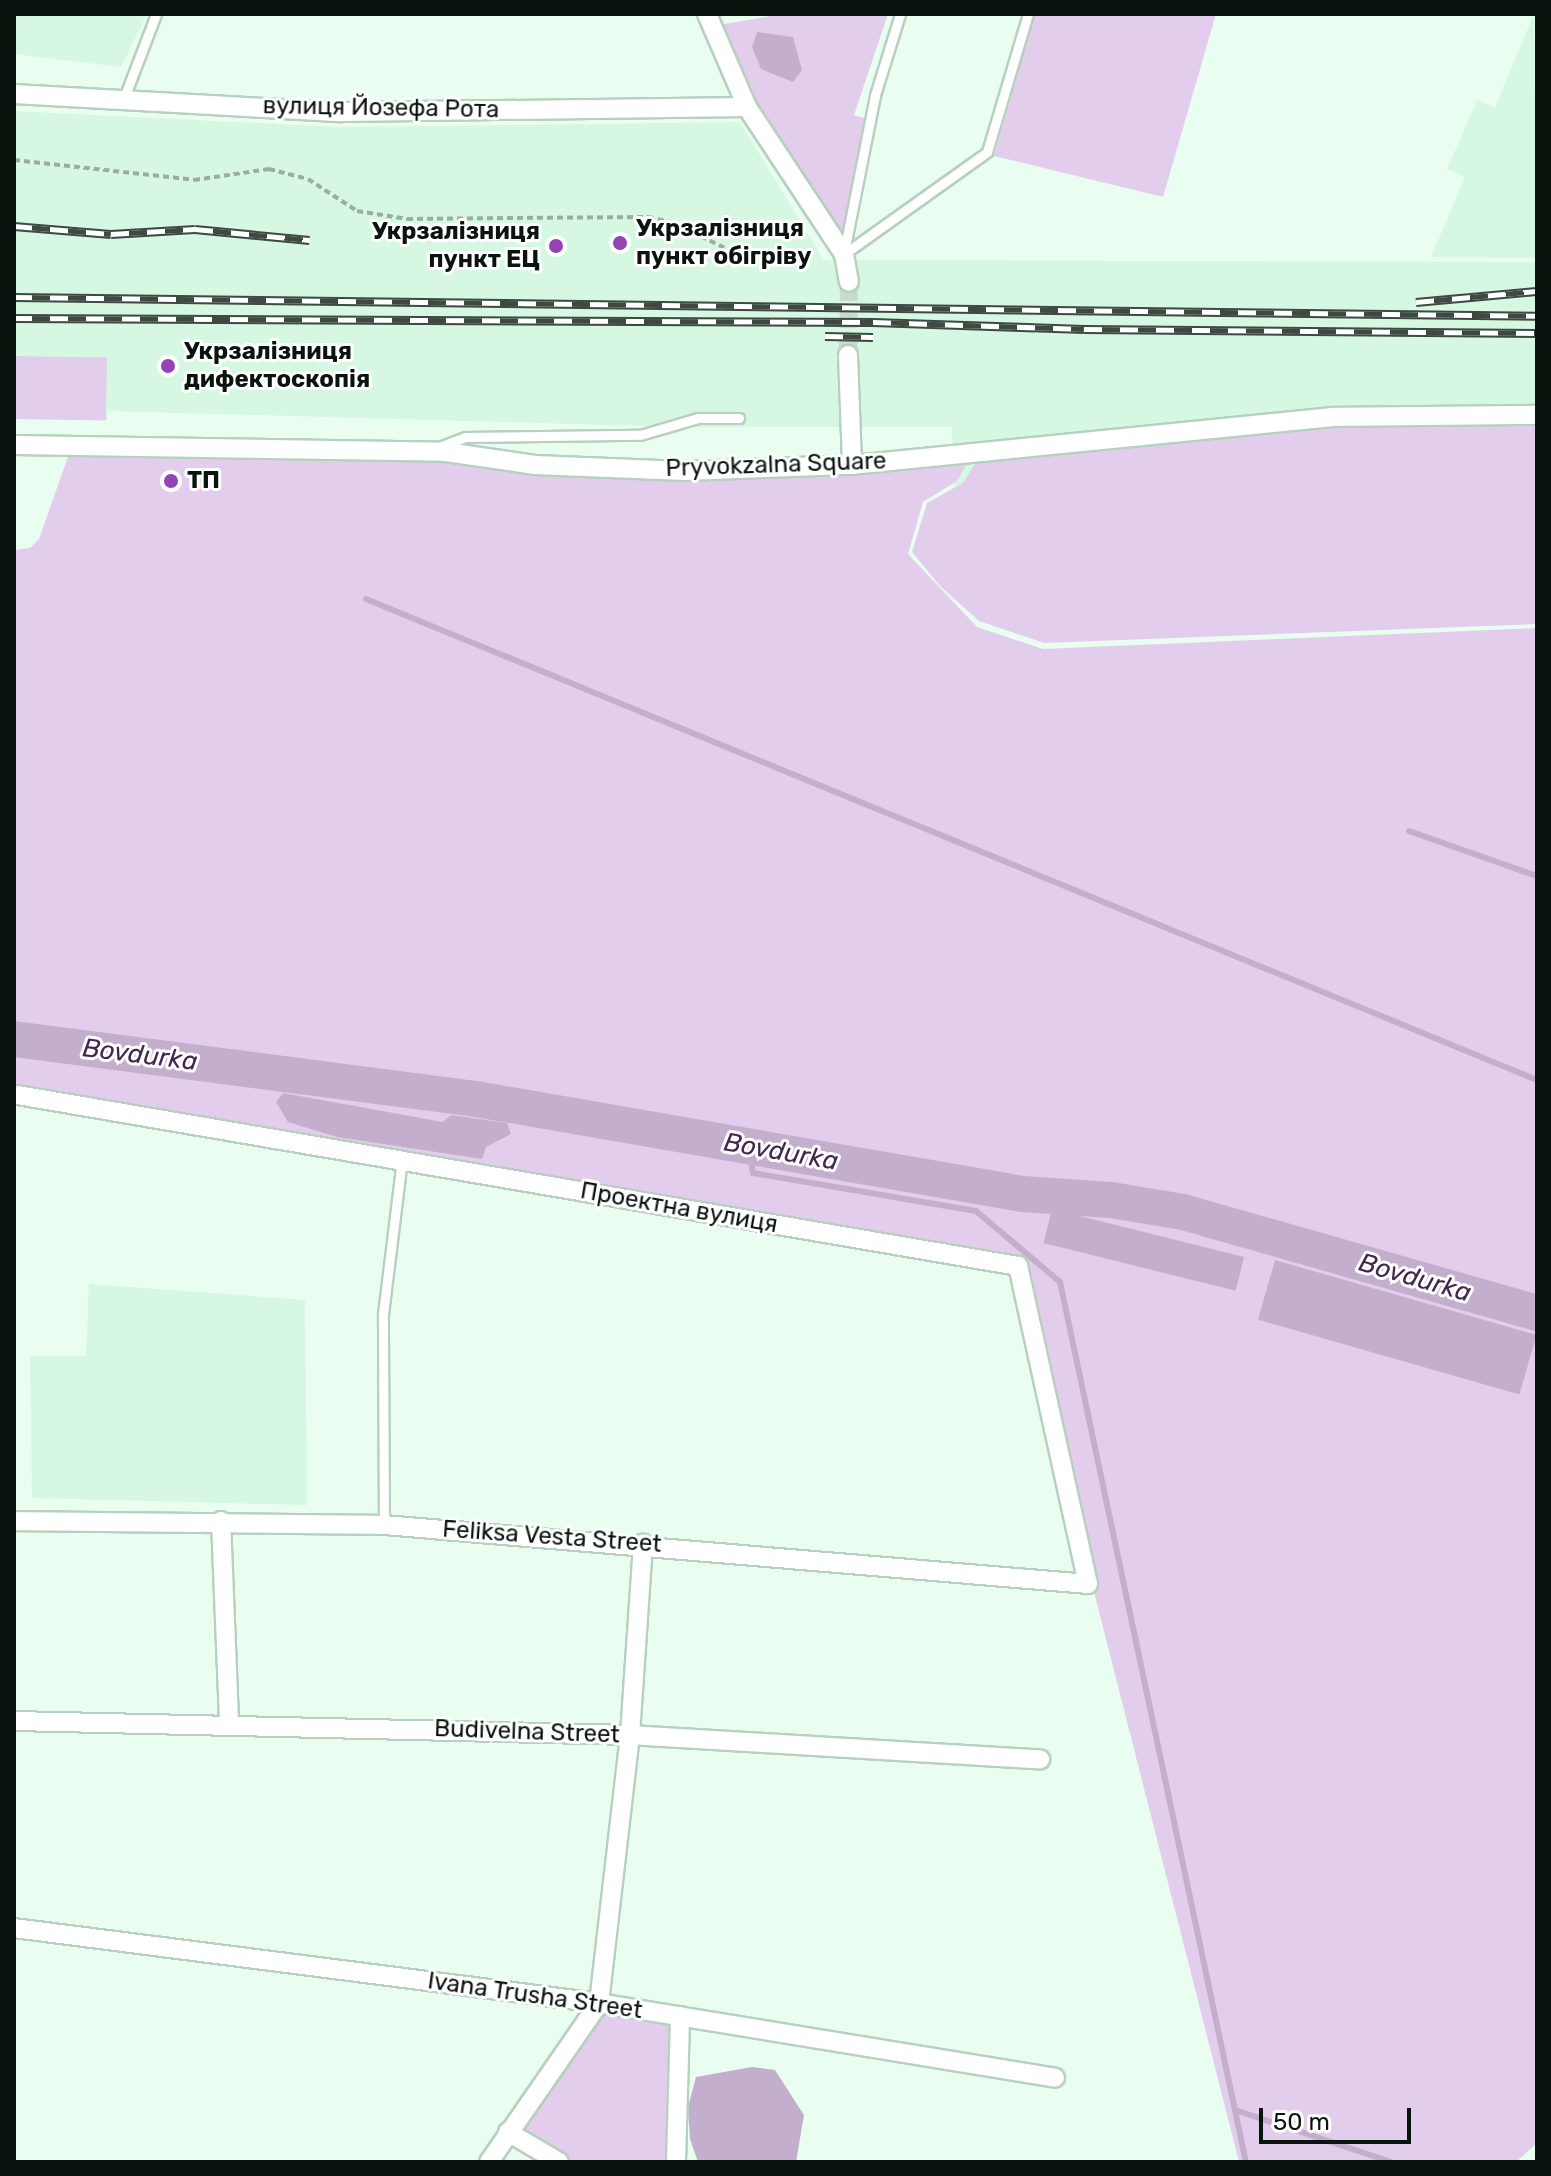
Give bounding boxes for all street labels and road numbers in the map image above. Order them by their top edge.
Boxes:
street label: вулиця Йозефа Рота [262,92,500,124]
street label: Pryvokzalna Square [665,447,887,483]
street label: Проектна вулиця [578,1176,780,1240]
street label: Feliksa Vesta Street [441,1515,663,1559]
street label: Budivelna Street [434,1714,620,1750]
street label: Ivana Trusha Street [425,1967,645,2025]

